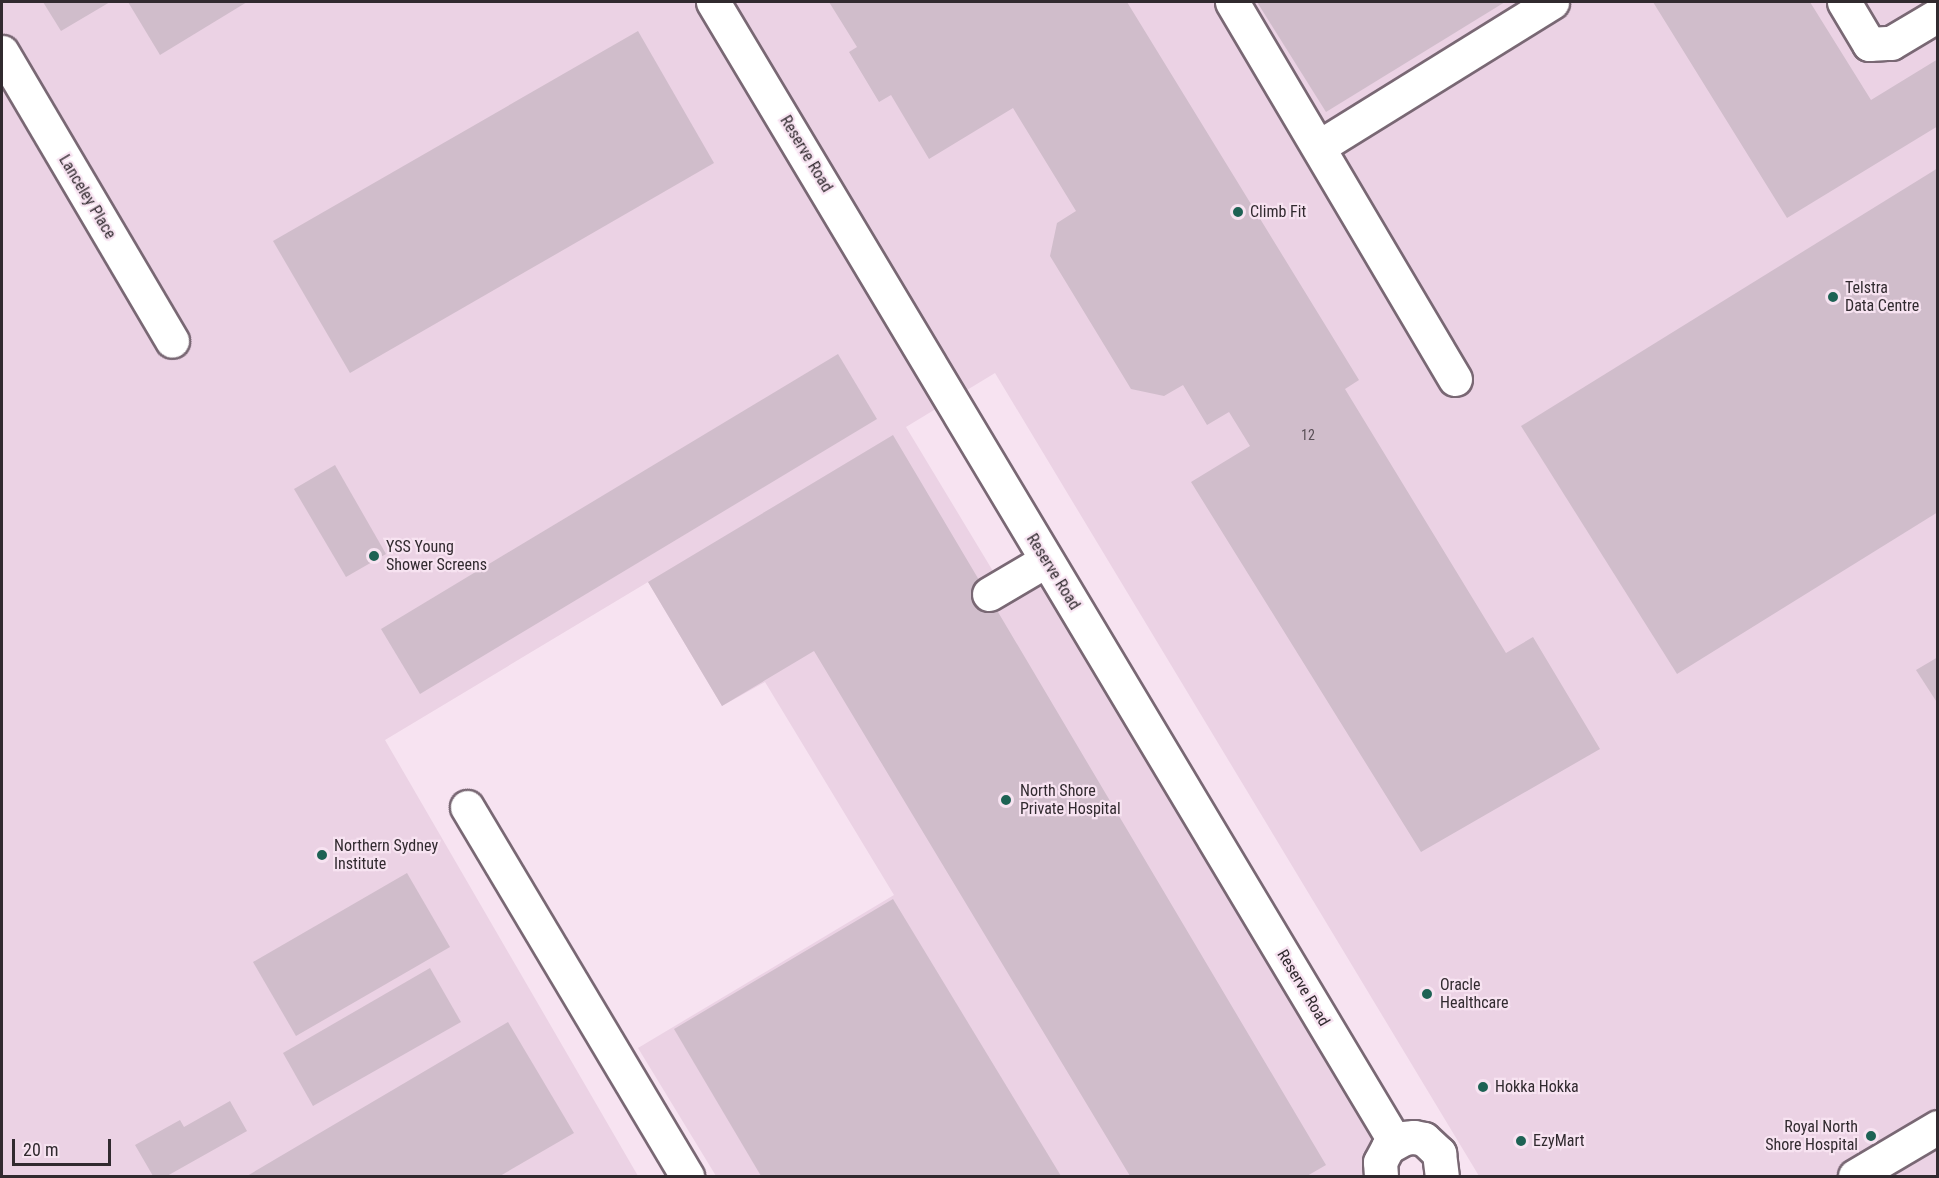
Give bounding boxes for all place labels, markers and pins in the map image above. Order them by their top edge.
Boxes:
place label: Climb Fit [1250,202,1306,222]
marker: Climb Fit [1231,205,1245,219]
place label: Telstra Data Centre [1845,278,1919,316]
marker: Telstra Data Centre [1826,290,1840,304]
place label: YSS Young Shower Screens [386,537,487,575]
marker: YSS Young Shower Screens [367,549,381,563]
place label: North Shore Private Hospital [1020,781,1121,819]
marker: North Shore Private Hospital [997,791,1015,809]
place label: Northern Sydney Institute [334,836,438,874]
marker: Northern Sydney Institute [315,848,329,862]
place label: Oracle Healthcare [1440,975,1508,1013]
marker: Oracle Healthcare [1418,985,1436,1003]
place label: Hokka Hokka [1495,1077,1579,1097]
marker: Hokka Hokka [1476,1080,1490,1094]
place label: Royal North Shore Hospital [1765,1117,1858,1155]
marker: Royal North Shore Hospital [1862,1127,1880,1145]
place label: EzyMart [1533,1131,1584,1151]
marker: EzyMart [1514,1134,1528,1148]

